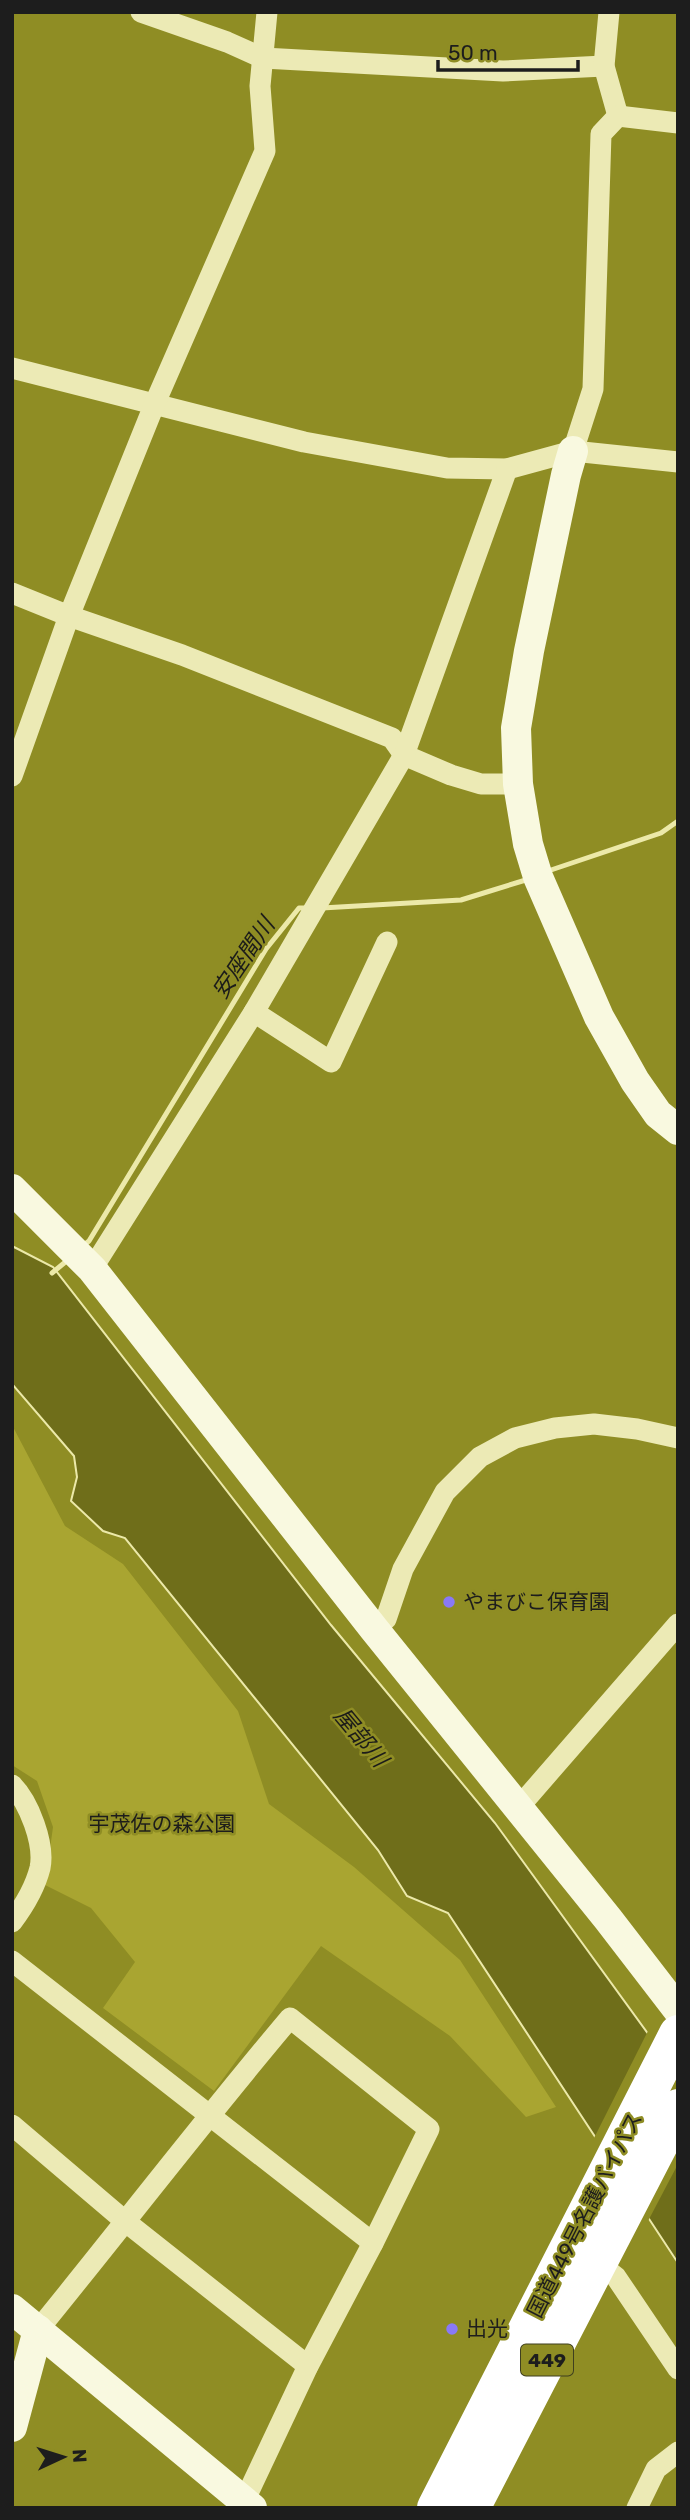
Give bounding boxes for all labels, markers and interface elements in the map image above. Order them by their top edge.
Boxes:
scale bar [438,28,578,72]
text: 50 m [448,40,498,65]
water label: 安座間川 [206,910,282,1004]
place label: やまびこ保育園 [463,1589,610,1614]
marker: やまびこ保育園 [441,1594,457,1610]
water label: 屋部川 [328,1702,396,1775]
park label: 宇茂佐の森公園 [89,1811,236,1836]
street label: 国道449号名護バイパス [522,2108,647,2322]
place label: 出光 [466,2316,508,2341]
marker: 出光 [444,2321,460,2337]
road number: 449 [521,2344,573,2376]
north arrow [28,2422,98,2492]
text: N [68,2448,91,2463]

